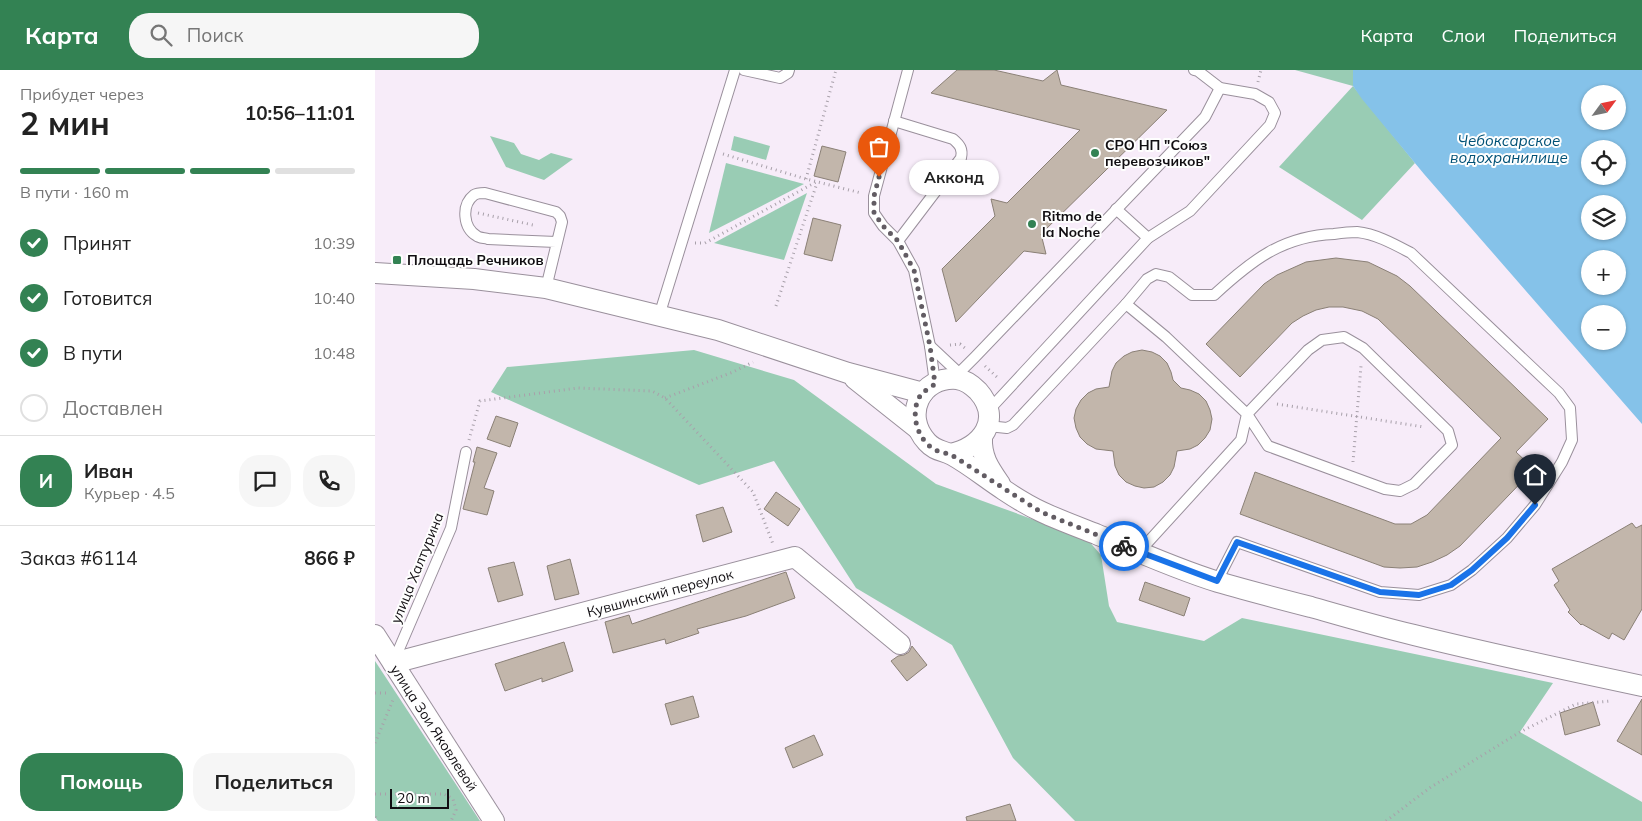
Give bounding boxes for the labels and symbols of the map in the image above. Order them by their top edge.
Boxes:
north arrow [1581,85,1626,130]
pin [858,126,900,177]
water label: Чебоксарское водохранилище [1450,131,1568,167]
place label: СРО НП "Союз перевозчиков" [1105,136,1210,170]
marker: СРО НП "Союз перевозчиков" [1089,147,1101,159]
callout: Акконд [909,160,999,194]
place label: Ritmo de la Noche [1042,207,1102,241]
marker: Ritmo de la Noche [1026,218,1038,230]
place label: Площадь Речников [407,251,544,269]
marker: Площадь Речников [391,254,403,266]
pin [1514,454,1556,505]
street label: улица Халтурина [387,510,447,626]
courier [1099,521,1149,571]
street label: Кувшинский переулок [585,565,736,621]
street label: улица Зои Яковлевой [386,661,482,795]
scale bar [390,786,449,809]

